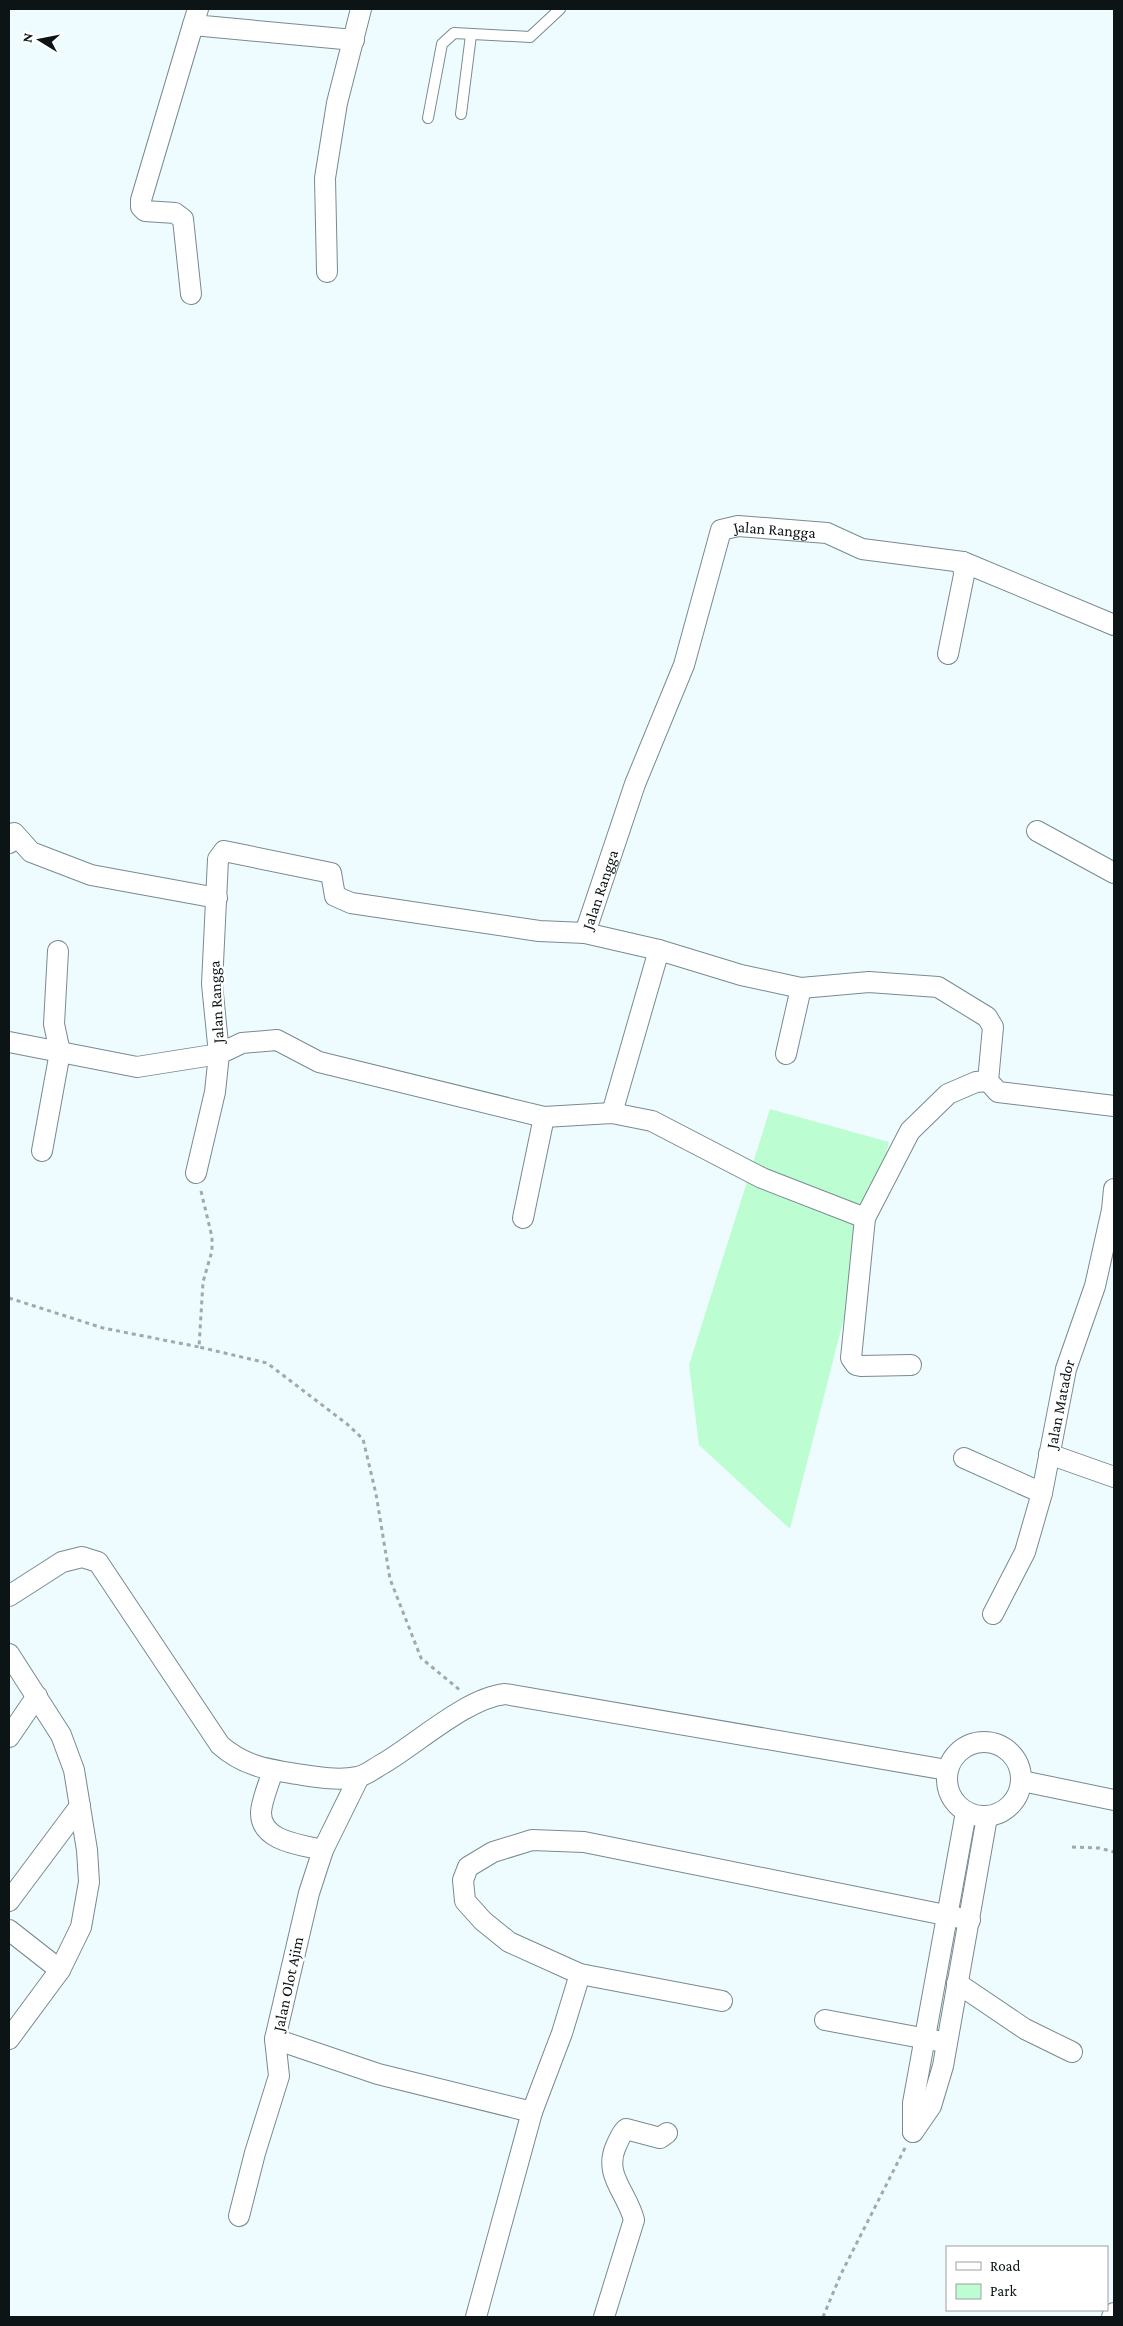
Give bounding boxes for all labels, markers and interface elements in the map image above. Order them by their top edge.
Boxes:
north arrow [15,15,65,65]
text: N [18,31,36,44]
street label: Jalan Rangga [729,518,817,541]
street label: Jalan Rangga [578,847,621,934]
street label: Jalan Rangga [205,960,228,1046]
street label: Jalan Matador [1042,1357,1077,1452]
street label: Jalan Olot Ajim [269,1935,307,2035]
legend [946,2246,1108,2311]
text: Road [990,2258,1021,2274]
text: Park [990,2283,1017,2299]

